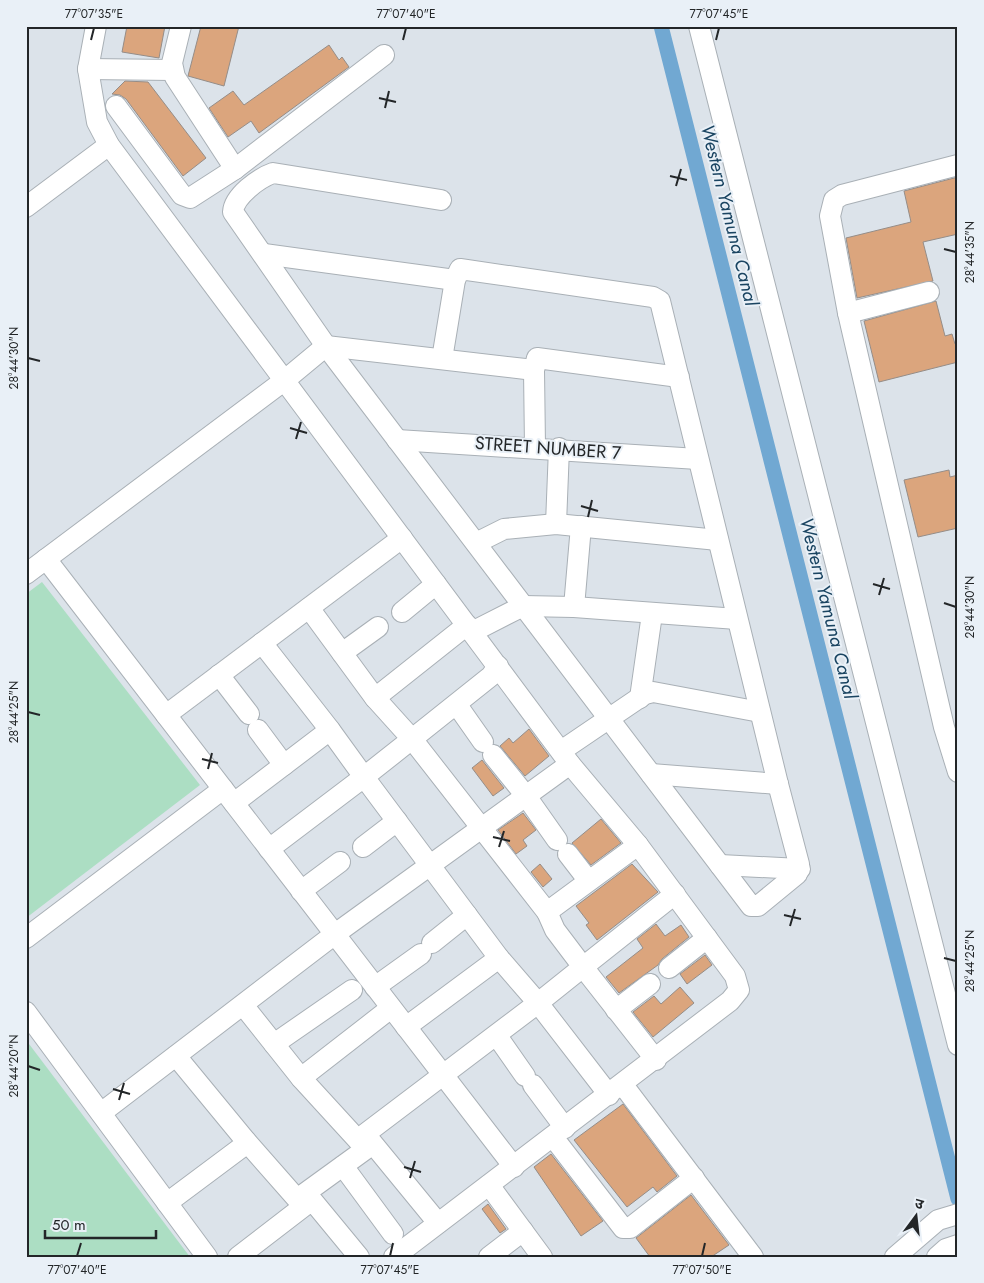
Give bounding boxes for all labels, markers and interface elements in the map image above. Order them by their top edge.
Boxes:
text: 77°07'35"E [65,5,123,23]
text: 77°07'40"E [376,5,436,23]
text: 77°07'45"E [690,5,748,23]
water label: Western Yamuna Canal [694,122,765,309]
text: 28°44'35"N [961,221,979,283]
text: 28°44'30"N [5,327,23,389]
street label: STREET NUMBER 7 [474,430,623,466]
water label: Western Yamuna Canal [793,515,864,702]
text: 28°44'30"N [961,576,979,638]
text: 28°44'25"N [5,681,23,743]
text: 28°44'25"N [961,930,979,992]
text: 28°44'20"N [5,1034,23,1098]
north arrow [892,1190,942,1240]
text: उ [913,1193,927,1214]
scale bar [45,1208,156,1240]
text: 50 m [52,1214,86,1236]
text: 77°07'40"E [47,1261,107,1279]
text: 77°07'45"E [361,1261,419,1279]
text: 77°07'50"E [672,1261,732,1279]

